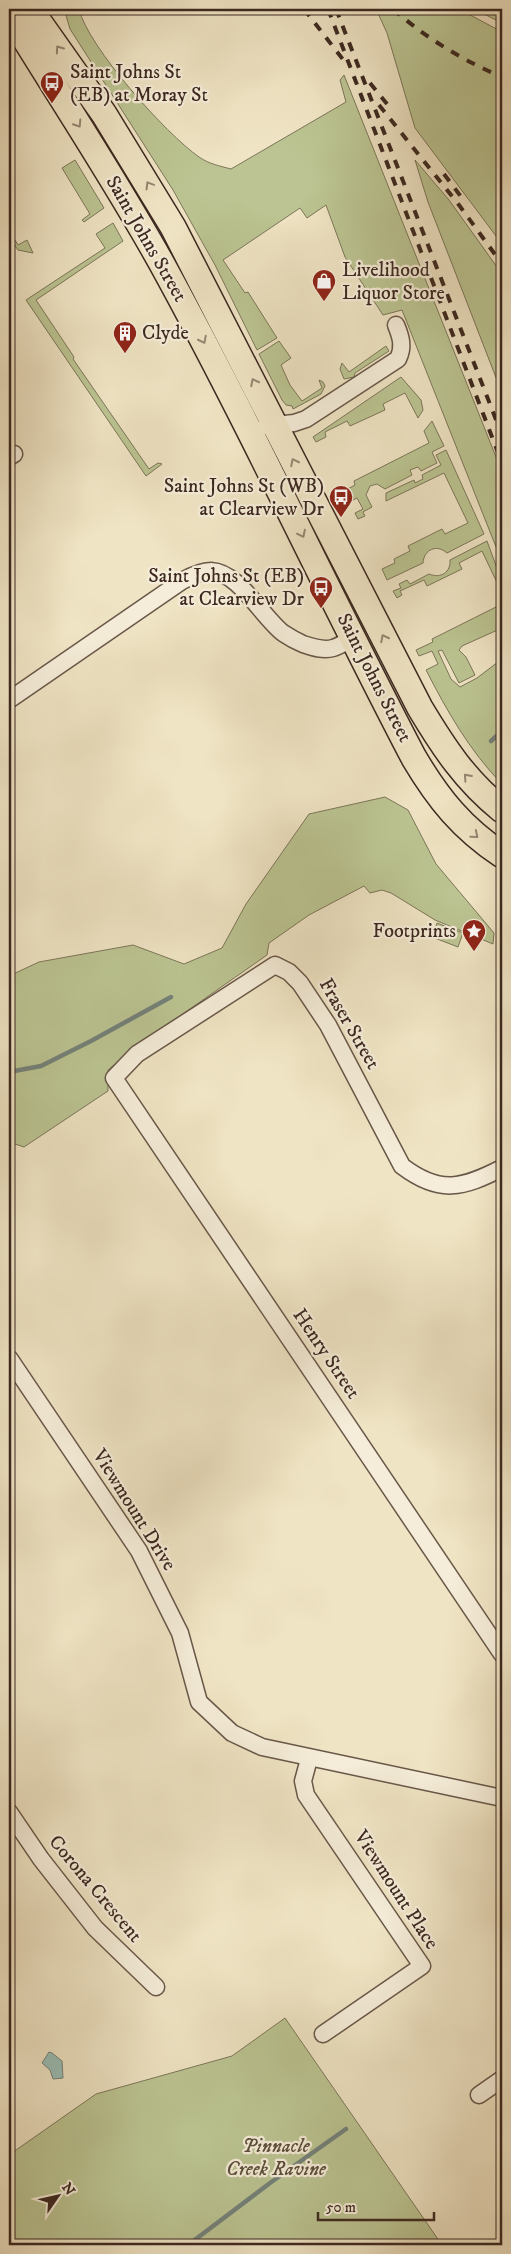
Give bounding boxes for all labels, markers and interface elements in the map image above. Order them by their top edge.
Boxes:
one-way arrow [56,46,65,55]
place label: Saint Johns St (EB) at Moray St [70,60,208,108]
bus stop icon: Saint Johns St (EB) at Moray St [39,70,65,104]
one-way arrow [72,118,82,127]
street label: Saint Johns Street [100,171,192,307]
one-way arrow [145,181,155,190]
place label: Livelihood Liquor Store [342,258,445,306]
shop icon: Livelihood Liquor Store [311,268,337,302]
building icon: Clyde [112,320,138,354]
place label: Clyde [142,321,189,346]
one-way arrow [197,335,207,344]
one-way arrow [250,378,260,387]
one-way arrow [290,458,300,467]
place label: Saint Johns St (WB) at Clearview Dr [164,474,325,522]
bus stop icon: Saint Johns St (WB) at Clearview Dr [328,484,354,518]
one-way arrow [296,529,306,538]
place label: Saint Johns St (EB) at Clearview Dr [148,564,305,612]
bus stop icon: Saint Johns St (EB) at Clearview Dr [308,575,334,609]
street label: Saint Johns Street [331,609,417,747]
one-way arrow [380,634,390,643]
one-way arrow [464,774,473,783]
one-way arrow [469,830,478,838]
place icon: Footprints [461,918,487,952]
place label: Footprints [373,919,456,944]
street label: Fraser Street [313,974,385,1074]
street label: Henry Street [287,1304,365,1404]
street label: Viewmount Drive [86,1444,181,1575]
street label: Viewmount Place [348,1825,444,1954]
street label: Corona Crescent [43,1830,147,1948]
park label: Pinnacle Creek Ravine [226,2134,327,2182]
north arrow [32,2172,82,2222]
text: N [57,2179,79,2200]
scale bar [318,2189,435,2221]
text: 50 m [326,2198,356,2217]

